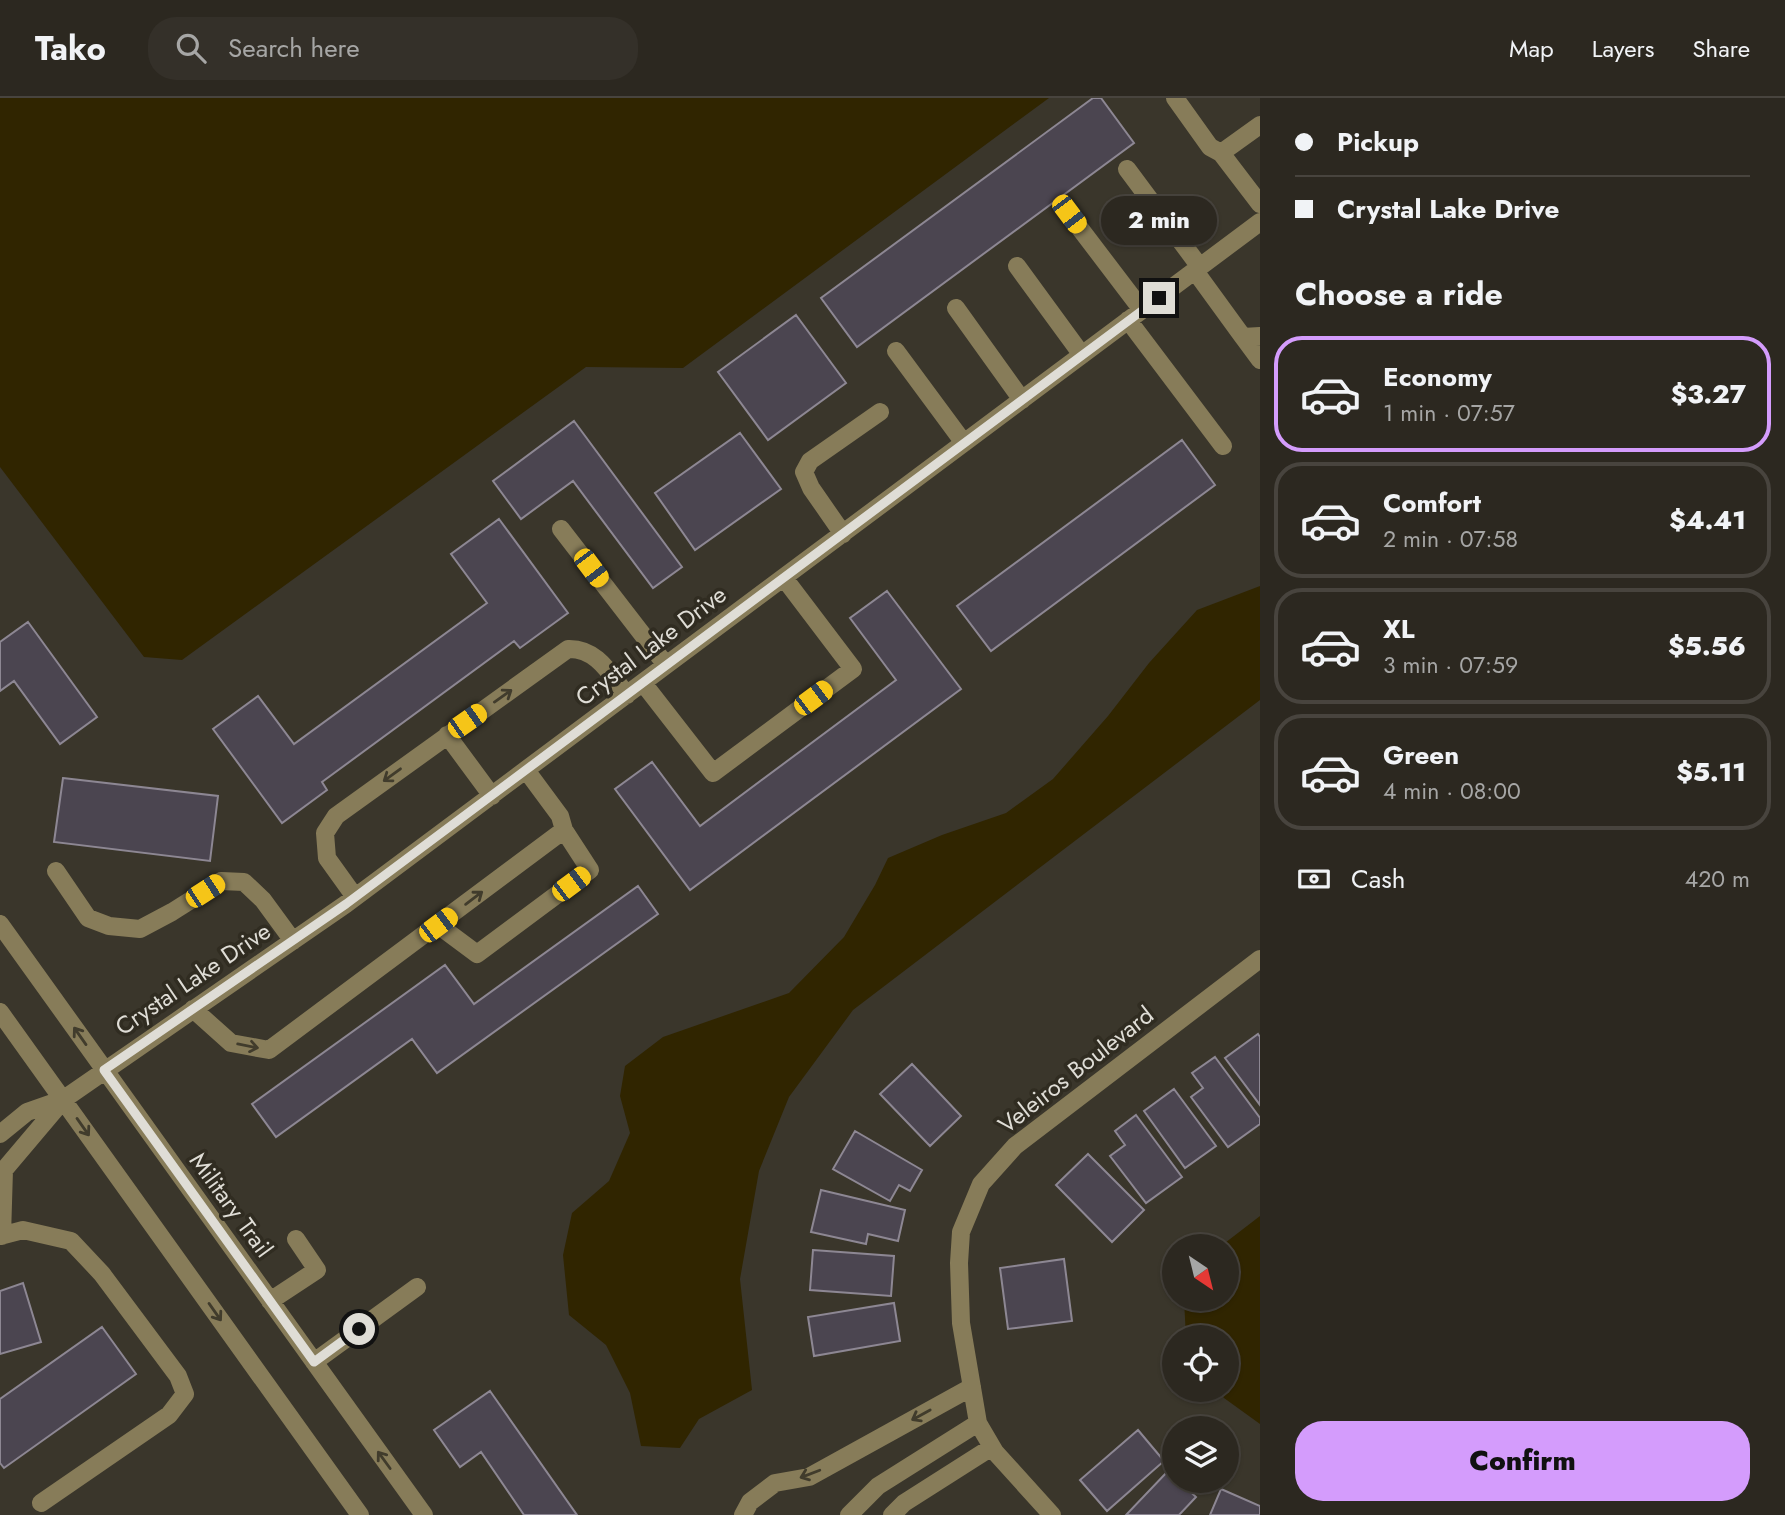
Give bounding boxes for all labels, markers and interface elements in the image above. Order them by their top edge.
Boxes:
search box [148,17,638,80]
text: Tako [35,25,106,72]
icon: search [172,29,210,67]
text: Search here [228,29,360,67]
text: Map [1509,31,1554,66]
text: Layers [1592,31,1654,66]
text: Share [1692,31,1750,66]
text: Pickup [1337,123,1419,161]
text: Crystal Lake Drive [1337,190,1559,228]
car [1048,191,1091,237]
callout: 2 min [1101,197,1217,246]
text: 2 min [1128,203,1190,237]
text: Choose a ride [1295,271,1503,317]
route end [1143,282,1175,314]
text: Economy [1383,358,1492,396]
icon: car [1299,363,1362,426]
text: $3.27 [1671,375,1746,413]
text: 1 min · 07:57 [1383,396,1515,430]
text: Comfort [1383,484,1481,522]
icon: car [1299,489,1362,552]
text: $4.41 [1669,501,1746,539]
text: 2 min · 07:58 [1383,522,1518,556]
car [570,545,613,591]
street label: Crystal Lake Drive [568,577,734,714]
text: XL [1383,610,1415,648]
icon: car [1299,615,1362,678]
text: $5.56 [1668,627,1746,665]
text: 3 min · 07:59 [1383,648,1518,682]
car [790,677,837,719]
one-way arrow [493,688,512,703]
car [444,700,491,742]
text: Green [1383,736,1459,774]
icon: car [1299,741,1362,804]
text: $5.11 [1676,753,1746,791]
one-way arrow [383,768,402,783]
text: 4 min · 08:00 [1383,774,1521,808]
icon: cash [1295,860,1333,898]
text: Cash [1351,860,1405,898]
text: 420 m [1685,862,1750,896]
car [548,863,595,905]
car [182,871,229,911]
one-way arrow [464,891,483,905]
car [415,904,462,946]
street label: Crystal Lake Drive [108,913,278,1044]
street label: Veleiros Boulevard [990,998,1161,1142]
one-way arrow [72,1027,87,1046]
one-way arrow [236,1040,259,1054]
one-way arrow [76,1117,90,1136]
street label: Military Trail [181,1145,281,1264]
north arrow [1162,1234,1239,1311]
map controls [1162,1234,1239,1493]
one-way arrow [208,1302,222,1321]
route start [343,1313,375,1345]
button: locate [1162,1325,1239,1402]
one-way arrow [912,1408,932,1422]
button: layers [1162,1416,1239,1493]
button: Confirm [1295,1421,1750,1501]
one-way arrow [377,1451,391,1470]
one-way arrow [800,1469,821,1482]

